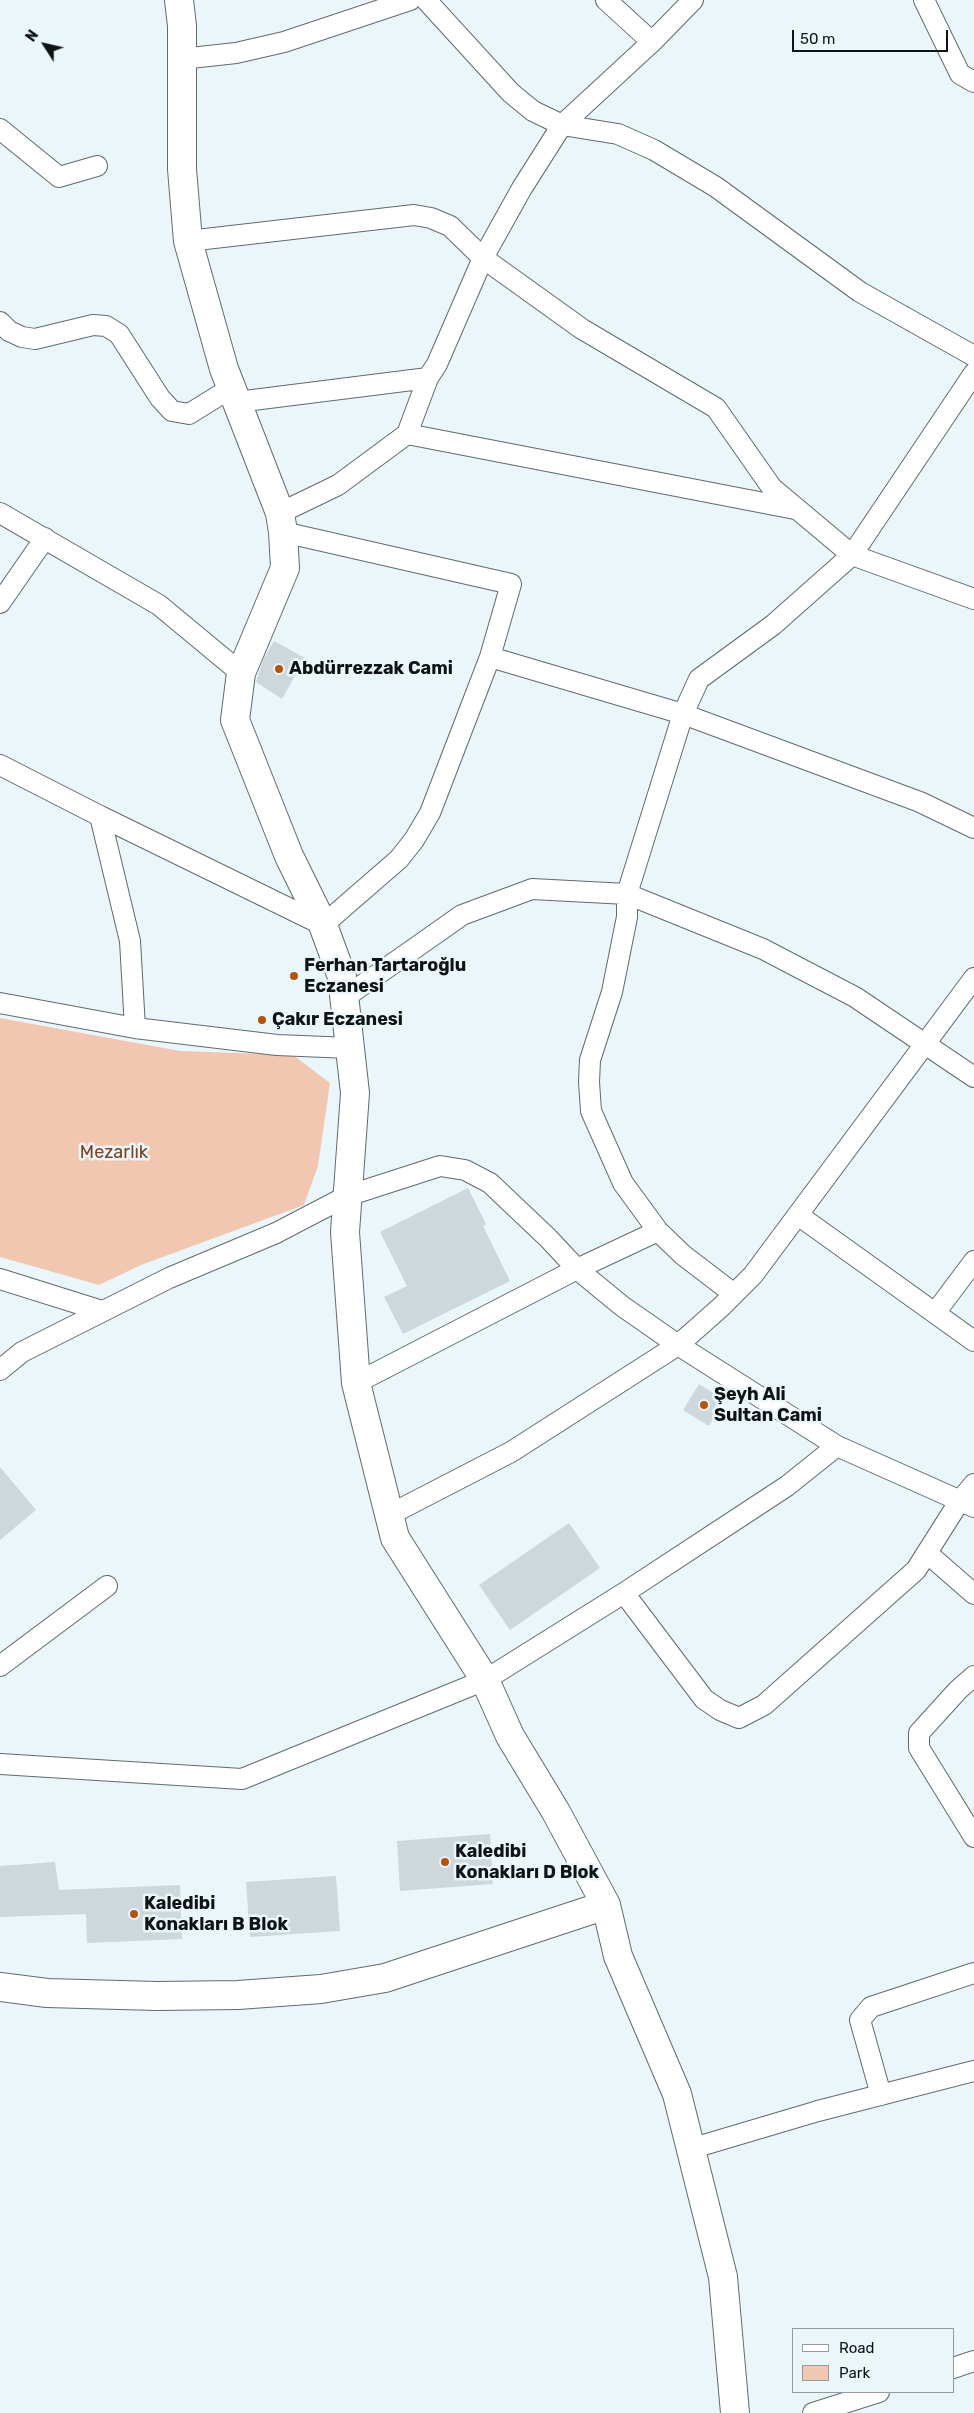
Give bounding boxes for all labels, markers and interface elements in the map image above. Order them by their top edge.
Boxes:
north arrow [20,20,70,70]
scale bar [794,20,950,52]
text: N [22,27,42,45]
text: 50 m [800,30,835,48]
place label: Abdürrezzak Cami [289,658,453,680]
marker: Abdürrezzak Cami [273,663,285,675]
place label: Ferhan Tartaroğlu Eczanesi [304,955,466,998]
marker: Ferhan Tartaroğlu Eczanesi [288,970,300,982]
place label: Çakır Eczanesi [272,1009,403,1031]
marker: Çakır Eczanesi [256,1014,268,1026]
park label: Mezarlık [80,1142,148,1164]
place label: Şeyh Ali Sultan Cami [714,1384,822,1426]
marker: Şeyh Ali Sultan Cami [698,1399,710,1411]
place label: Kaledibi Konakları D Blok [455,1841,599,1884]
marker: Kaledibi Konakları D Blok [439,1856,451,1868]
place label: Kaledibi Konakları B Blok [144,1893,288,1936]
marker: Kaledibi Konakları B Blok [128,1908,140,1920]
legend [792,2328,954,2393]
text: Road [839,2339,875,2357]
text: Park [839,2364,870,2382]

